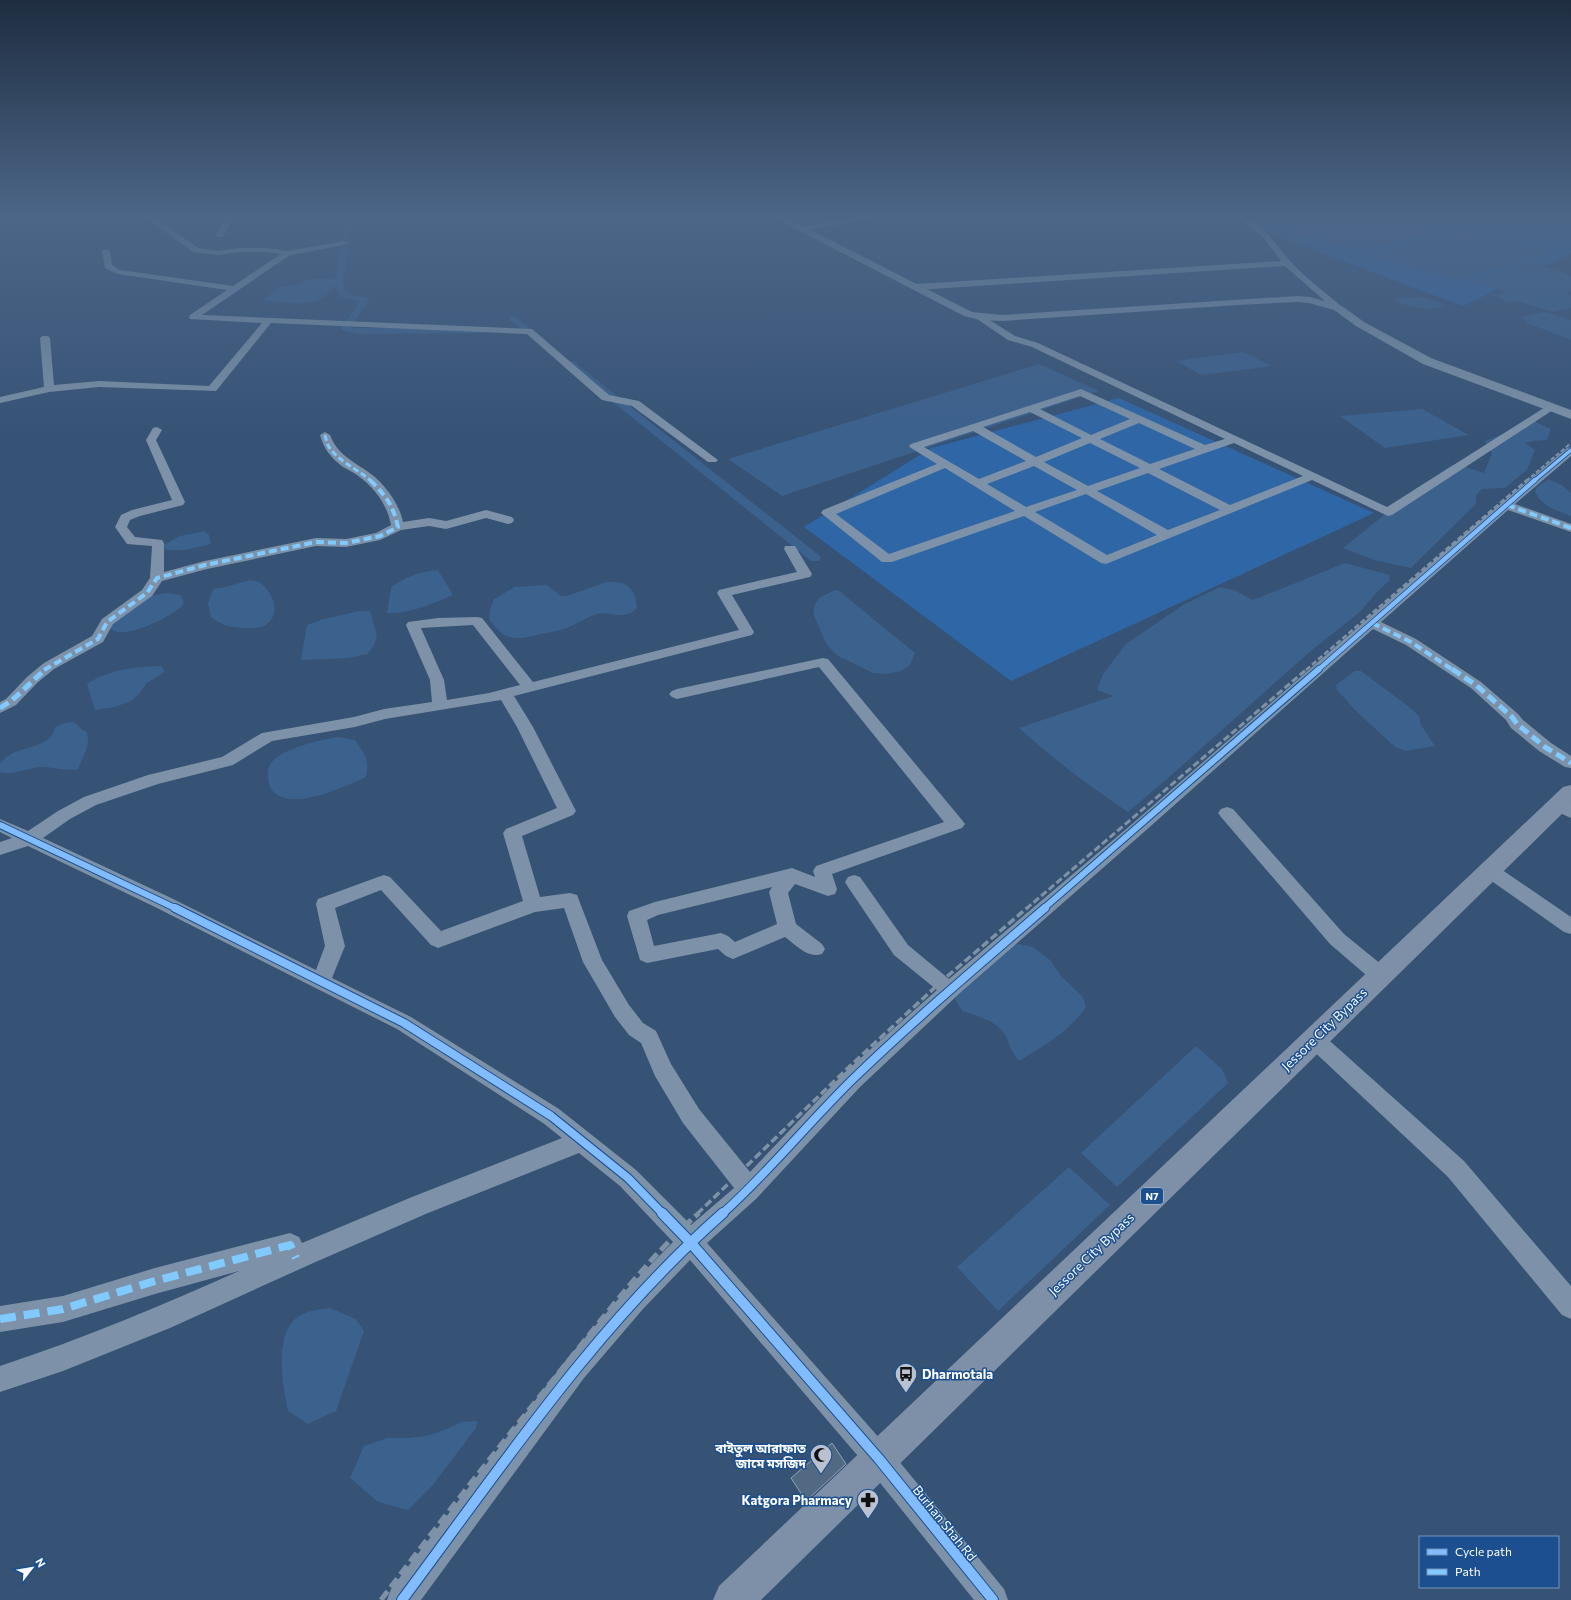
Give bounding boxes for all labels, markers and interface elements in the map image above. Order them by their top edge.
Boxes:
street label: Jessore City Bypass [1278,984,1370,1074]
road number: N7 [1141,1188,1163,1204]
street label: Jessore City Bypass [1045,1209,1137,1299]
bus stop icon: Dharmotala [893,1361,919,1394]
place label: Dharmotala [922,1366,993,1382]
place label: বাইতুল আরাফাত জামে মসজিদ [714,1440,807,1471]
mosque icon: বাইতুল আরাফাত জামে মসজিদ [808,1442,834,1475]
street label: Burhan Shah Rd [910,1482,980,1564]
pharmacy icon: Katgora Pharmacy [855,1487,881,1520]
place label: Katgora Pharmacy [741,1492,852,1508]
legend [1419,1536,1559,1588]
text: Cycle path [1455,1544,1512,1558]
north arrow [12,1548,52,1588]
text: N [33,1556,49,1569]
text: Path [1455,1564,1481,1578]

